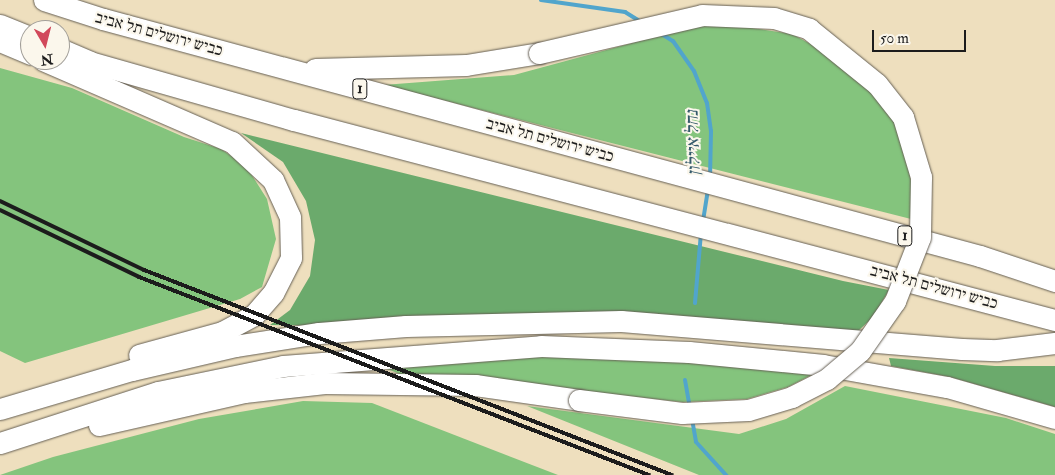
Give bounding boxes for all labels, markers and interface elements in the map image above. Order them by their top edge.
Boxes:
street label: כביש ירושלים תל אביב [93,8,225,60]
north arrow [20,20,70,70]
scale bar [875,20,969,52]
text: 50 m [880,29,909,48]
text: N [40,50,54,69]
road number: 1 [351,76,369,102]
water label: נחל איילון [682,110,706,176]
street label: כביש ירושלים תל אביב [484,114,616,166]
road number: 1 [896,224,914,248]
street label: כביש ירושלים תל אביב [868,261,1000,313]

